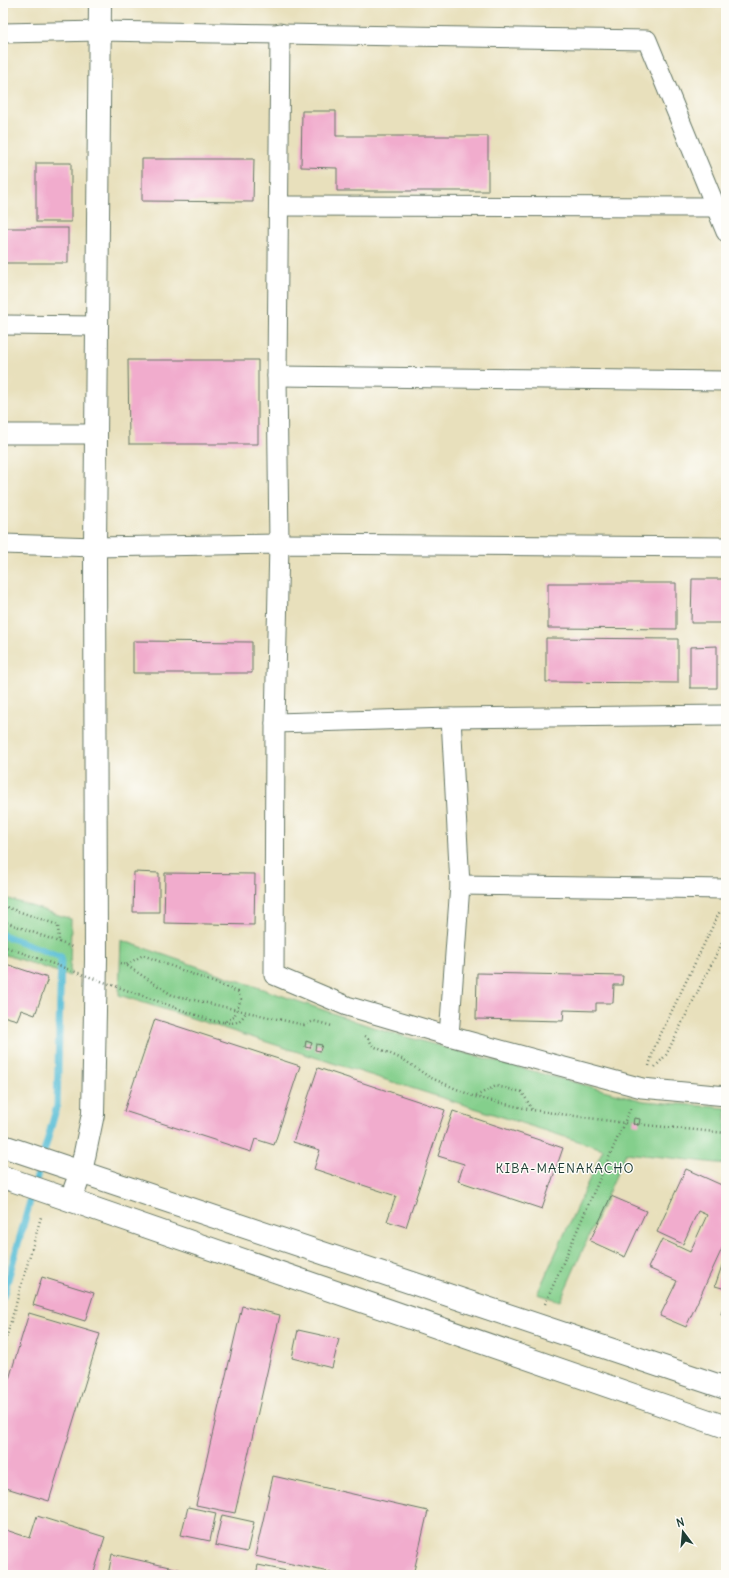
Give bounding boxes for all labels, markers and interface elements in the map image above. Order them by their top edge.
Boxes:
district label: KIBA-MAENAKACHO [495,1160,635,1177]
north arrow [663,1512,703,1552]
text: N [675,1515,686,1530]

